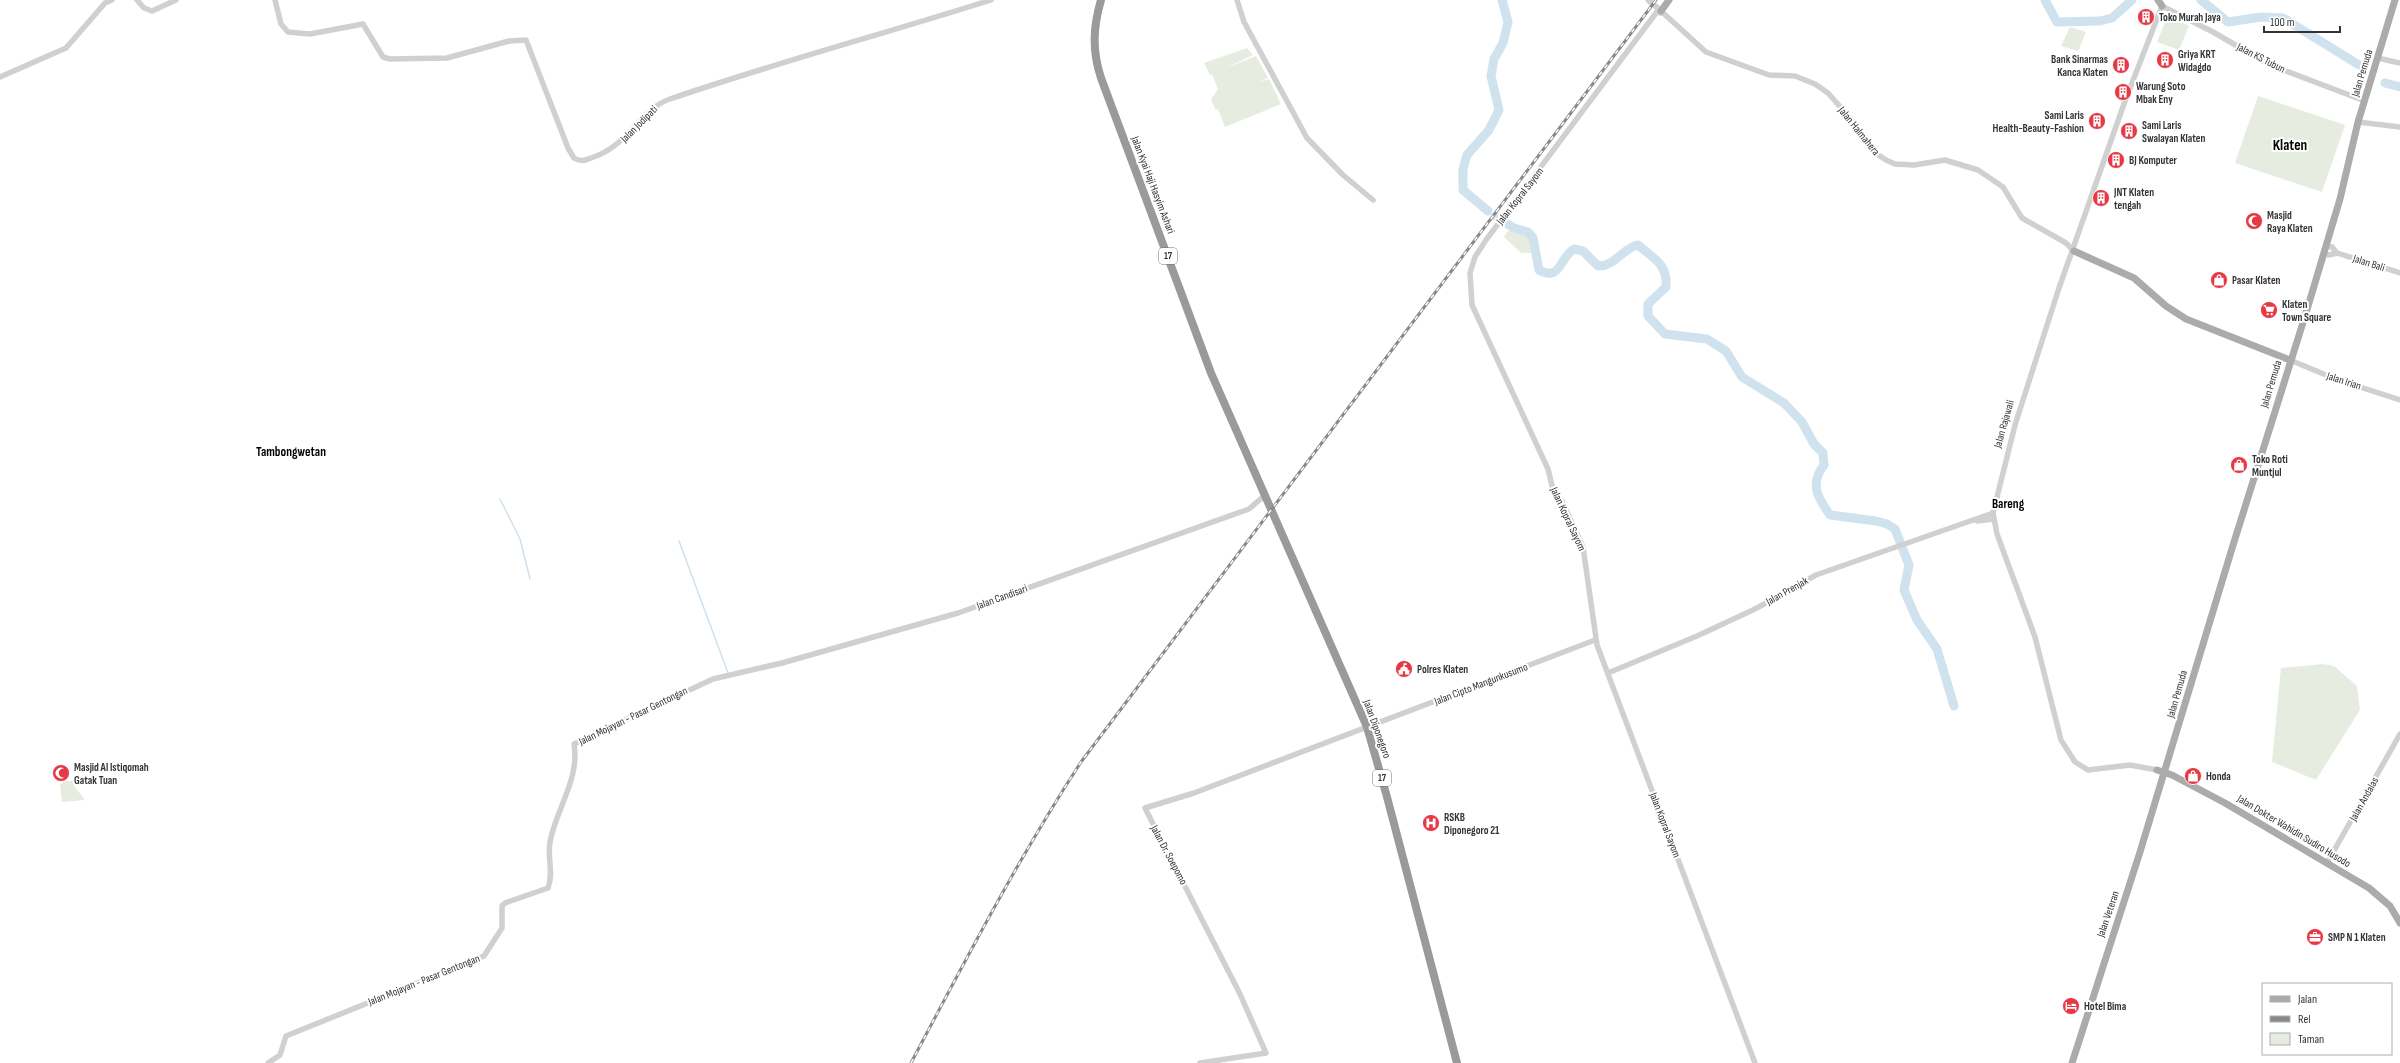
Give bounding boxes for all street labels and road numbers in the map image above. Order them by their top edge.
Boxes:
street label: Jalan KS Tubun [2234,40,2288,76]
street label: Jalan Pemuda [2348,48,2375,99]
street label: Jalan Jodipati [617,103,660,146]
street label: Jalan Halmahera [1835,103,1883,158]
street label: Jalan Kyai Haji Hasyim Ashari [1128,134,1178,236]
street label: Jalan Kopral Sayom [1493,165,1546,228]
road number: 17 [1159,248,1177,264]
street label: Jalan Bali [2350,251,2387,274]
street label: Jalan Pemuda [2257,359,2284,410]
street label: Jalan Irian [2324,369,2363,393]
street label: Jalan Rajawali [1991,399,2017,450]
street label: Jalan Kopral Sayom [1547,484,1588,553]
street label: Jalan Prenjak [1763,574,1811,608]
street label: Jalan Candisari [974,582,1029,613]
street label: Jalan Cipto Mangunkusumo [1432,660,1530,708]
street label: Jalan Pemuda [2164,669,2190,720]
street label: Jalan Mojayan - Pasar Gentongan [576,684,690,748]
street label: Jalan Diponegoro [1360,697,1394,760]
road number: 17 [1373,770,1391,786]
street label: Jalan Andalas [2346,775,2381,824]
street label: Jalan Kopral Sayom [1646,790,1683,859]
street label: Jalan Dokter Wahidin Sudiro Husodo [2234,791,2353,870]
street label: Jalan Dr. Soepomo [1147,822,1190,887]
street label: Jalan Veteran [2094,889,2122,940]
street label: Jalan Mojayan - Pasar Gentongan [365,952,482,1009]

